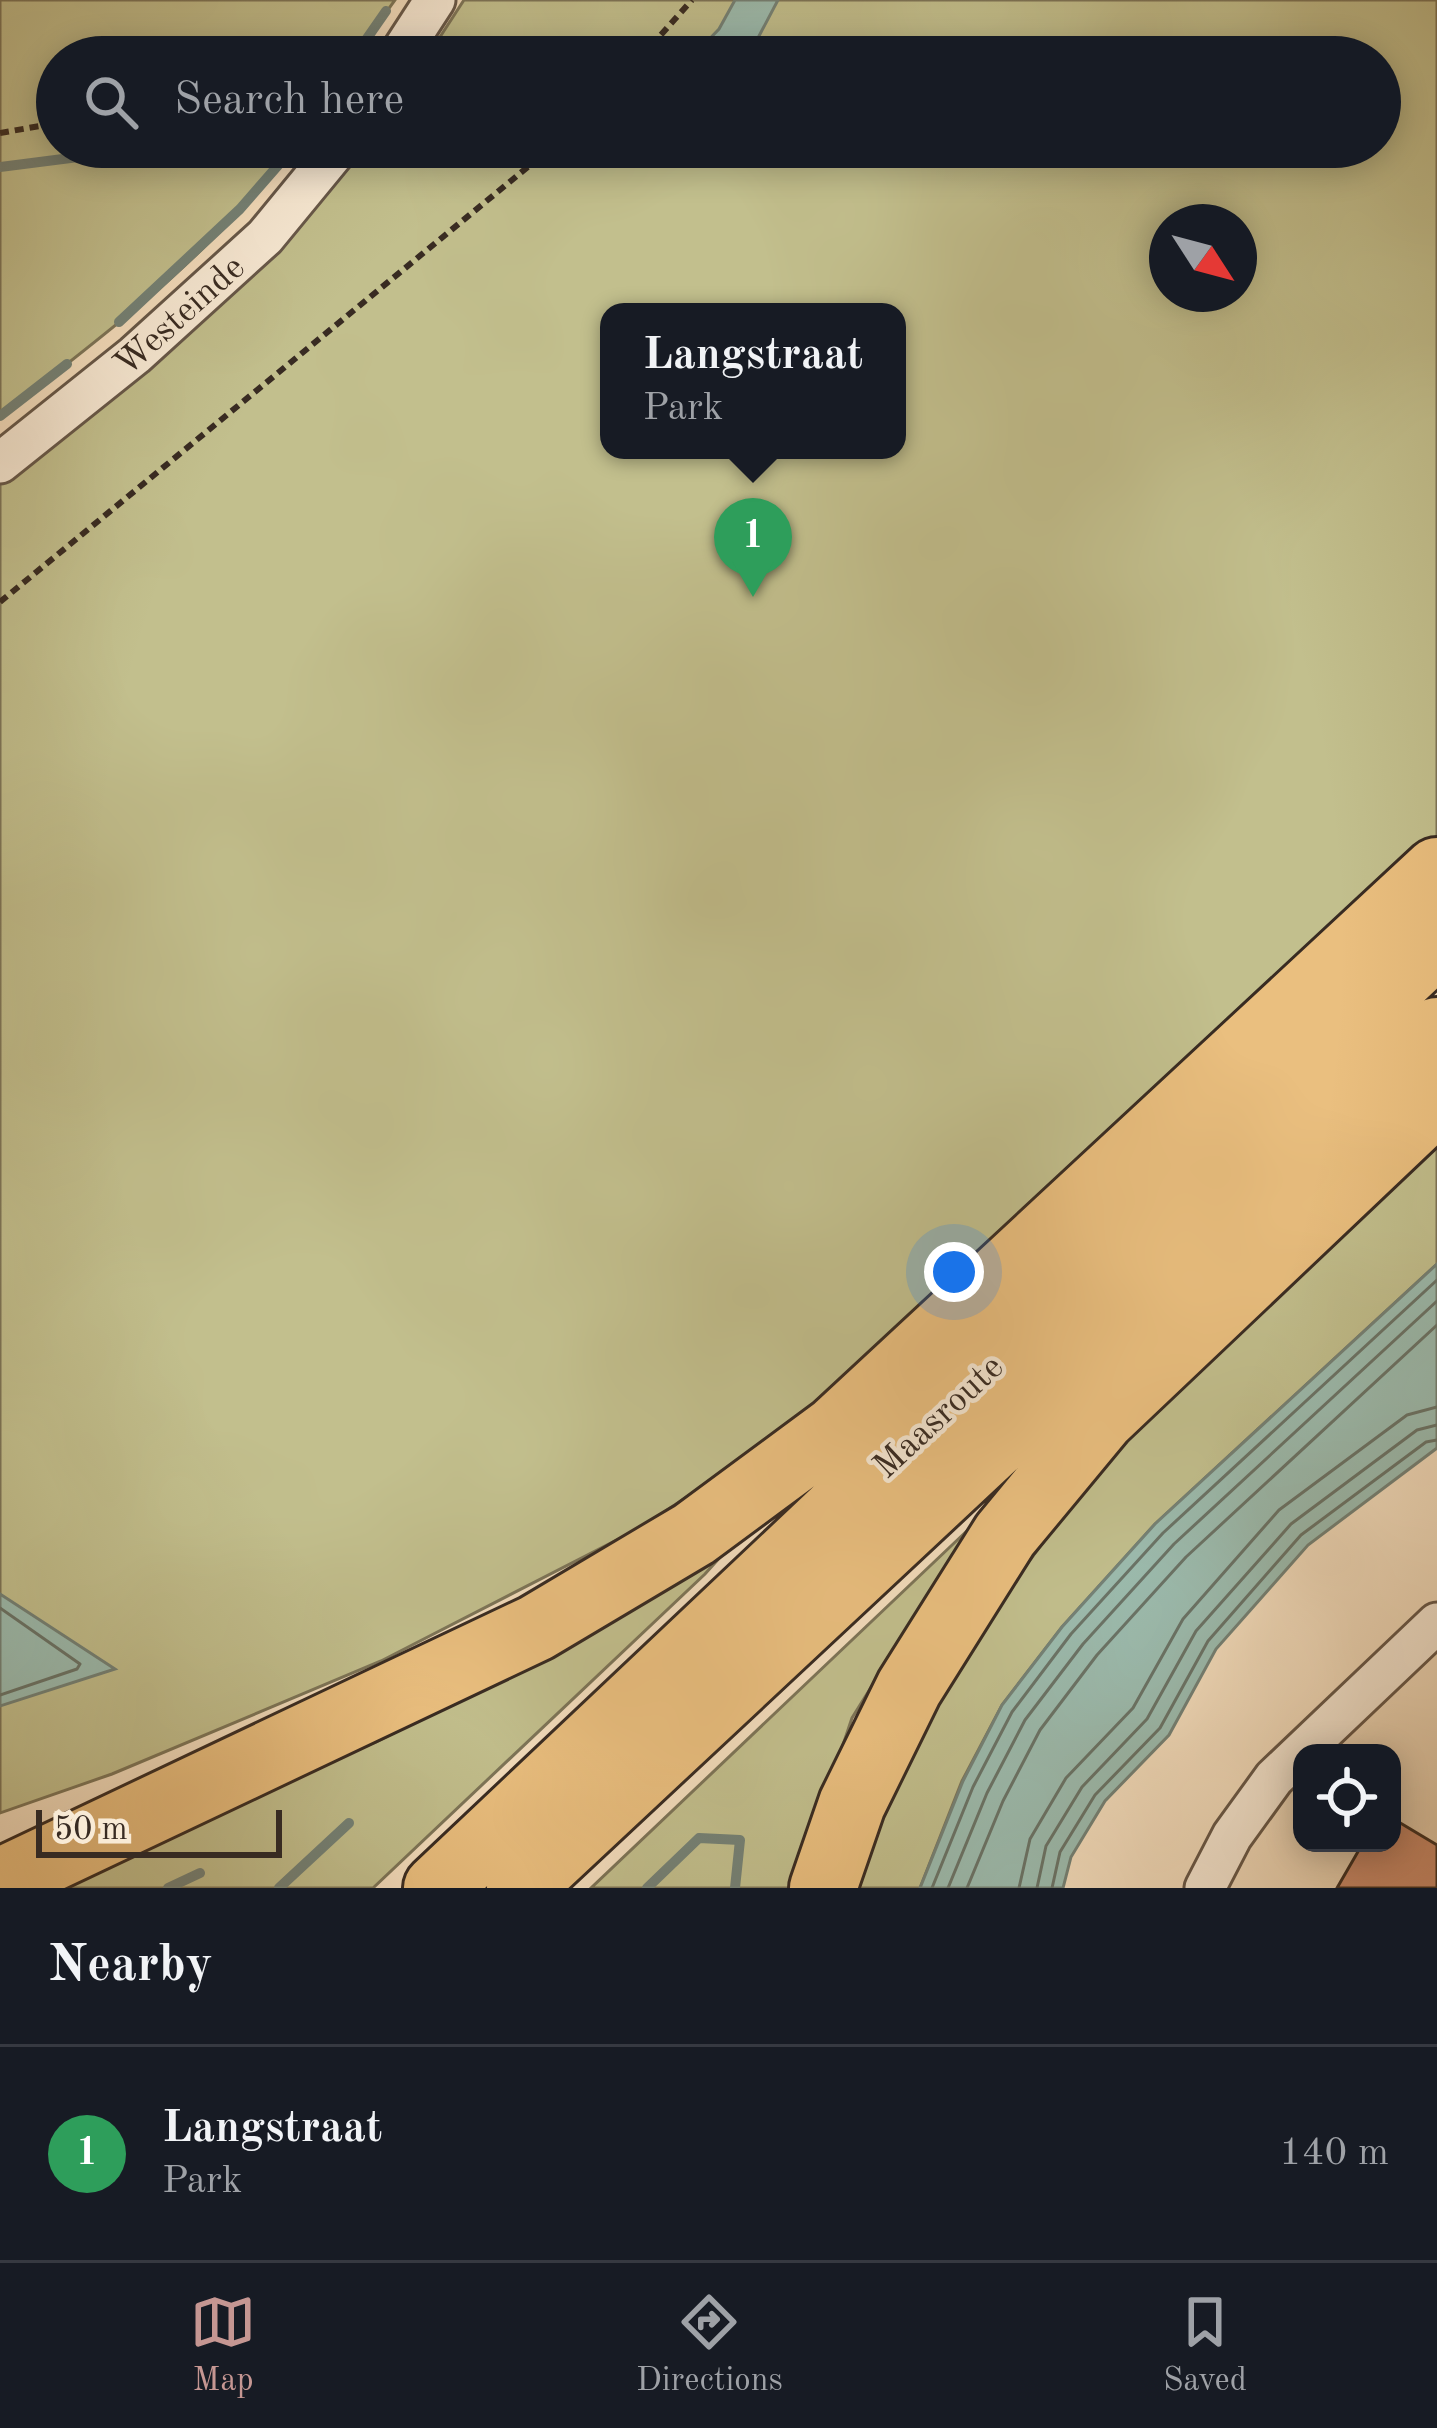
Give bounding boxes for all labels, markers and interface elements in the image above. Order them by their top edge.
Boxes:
search box [36,36,1401,168]
icon: search [78,69,144,135]
text: Search here [174,79,404,124]
north arrow [1149,204,1257,312]
street label: Westeinde [109,250,252,384]
popup [600,303,906,459]
text: Langstraat [643,334,863,379]
text: Park [643,389,723,428]
pin: 1 [714,498,792,597]
your location [924,1242,984,1302]
street label: Maasroute [868,1349,1011,1486]
map controls [1293,1744,1401,1852]
button: locate [1293,1744,1401,1852]
scale bar [36,1804,282,1857]
text: 50 m [54,1814,128,1847]
text: Nearby [48,1941,213,1992]
text: Langstraat [162,2107,382,2152]
text: 1 [76,2134,98,2173]
text: 140 m [1279,2134,1389,2173]
text: Park [162,2162,242,2201]
tab: Map [190,2289,256,2402]
tab: Directions [636,2289,783,2402]
tab: Saved [1163,2289,1247,2402]

